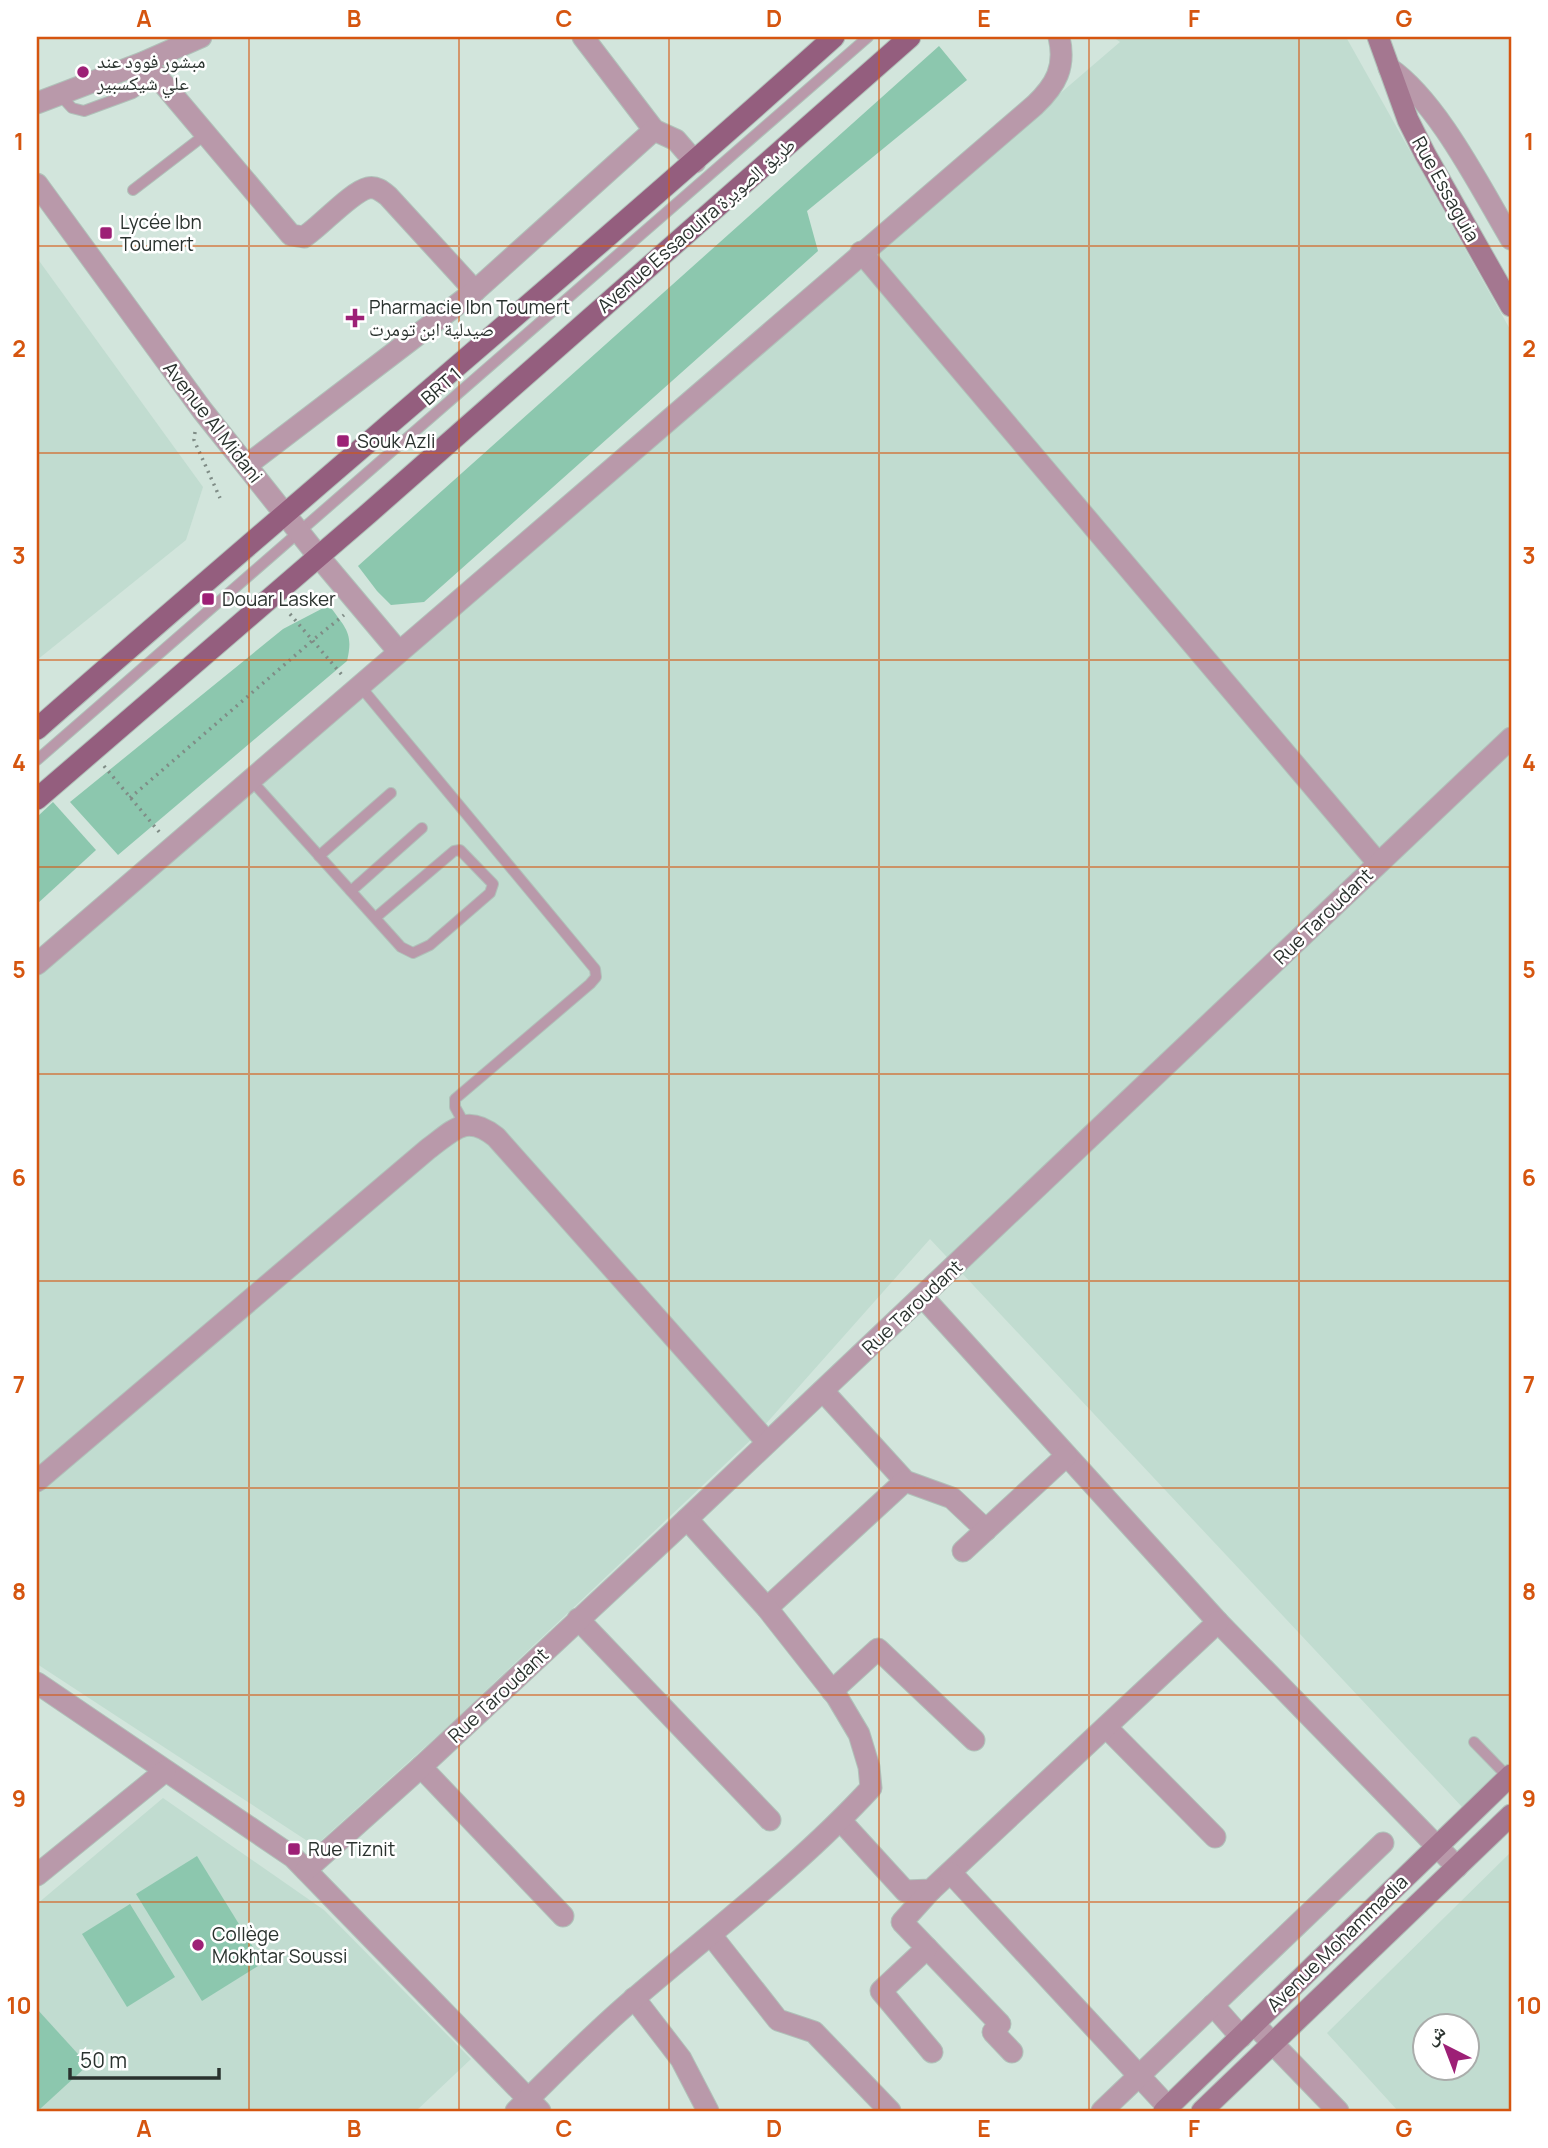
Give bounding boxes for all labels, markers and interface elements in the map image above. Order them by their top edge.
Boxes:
text: A [136,2,152,34]
text: B [347,2,361,34]
text: C [556,2,573,34]
text: D [766,2,782,34]
text: E [977,2,991,34]
text: F [1188,2,1200,34]
text: G [1396,2,1413,34]
place label: مبشور فوود عند علي شيكسبير [96,48,205,99]
marker: مبشور فوود عند علي شيكسبير [75,64,91,80]
text: 1 [14,125,24,157]
text: 1 [1524,125,1534,157]
street label: Avenue Essaouira طريق الصويرة [591,132,801,318]
street label: Rue Essaguia [1406,132,1486,246]
place label: Lycée Ibn Toumert [120,209,202,257]
marker: Lycée Ibn Toumert [98,225,114,241]
place label: Pharmacie Ibn Toumert صيدلية ابن تومرت [369,294,570,342]
marker: Pharmacie Ibn Toumert صيدلية ابن تومرت [347,310,363,326]
text: 2 [12,332,26,364]
text: 2 [1522,332,1536,364]
street label: Avenue Al Midani [157,356,269,488]
street label: BRT 1 [415,361,467,411]
place label: Souk Azli [357,428,435,454]
marker: Souk Azli [335,433,351,449]
text: 3 [12,539,26,571]
text: 3 [1522,539,1536,571]
place label: Douar Lasker [222,586,336,612]
marker: Douar Lasker [200,591,216,607]
text: 4 [12,746,26,778]
text: 4 [1522,746,1536,778]
street label: Rue Taroudant [1268,862,1378,970]
text: 5 [12,953,26,985]
text: 5 [1522,953,1536,985]
text: 6 [12,1161,26,1193]
text: 6 [1522,1161,1536,1193]
street label: Rue Taroudant [856,1254,968,1360]
text: 7 [13,1368,25,1400]
text: 7 [1523,1368,1535,1400]
text: 8 [12,1575,26,1607]
text: 8 [1522,1575,1536,1607]
street label: Rue Taroudant [442,1642,554,1748]
text: 9 [12,1782,26,1814]
text: 9 [1522,1782,1536,1814]
place label: Rue Tiznit [308,1836,395,1862]
marker: Rue Tiznit [286,1841,302,1857]
street label: Avenue Mohammadia [1261,1869,1413,2017]
place label: Collège Mokhtar Soussi [212,1921,347,1969]
marker: Collège Mokhtar Soussi [190,1937,206,1953]
text: 10 [6,1989,32,2021]
text: 10 [1516,1989,1542,2021]
north arrow [1412,2011,1482,2082]
text: ش [1418,2018,1451,2051]
scale bar [70,2036,219,2080]
text: 50 m [80,2046,127,2074]
text: A [136,2112,152,2144]
text: B [347,2112,361,2144]
text: C [556,2112,573,2144]
text: D [766,2112,782,2144]
text: E [977,2112,991,2144]
text: F [1188,2112,1200,2144]
text: G [1396,2112,1413,2144]

